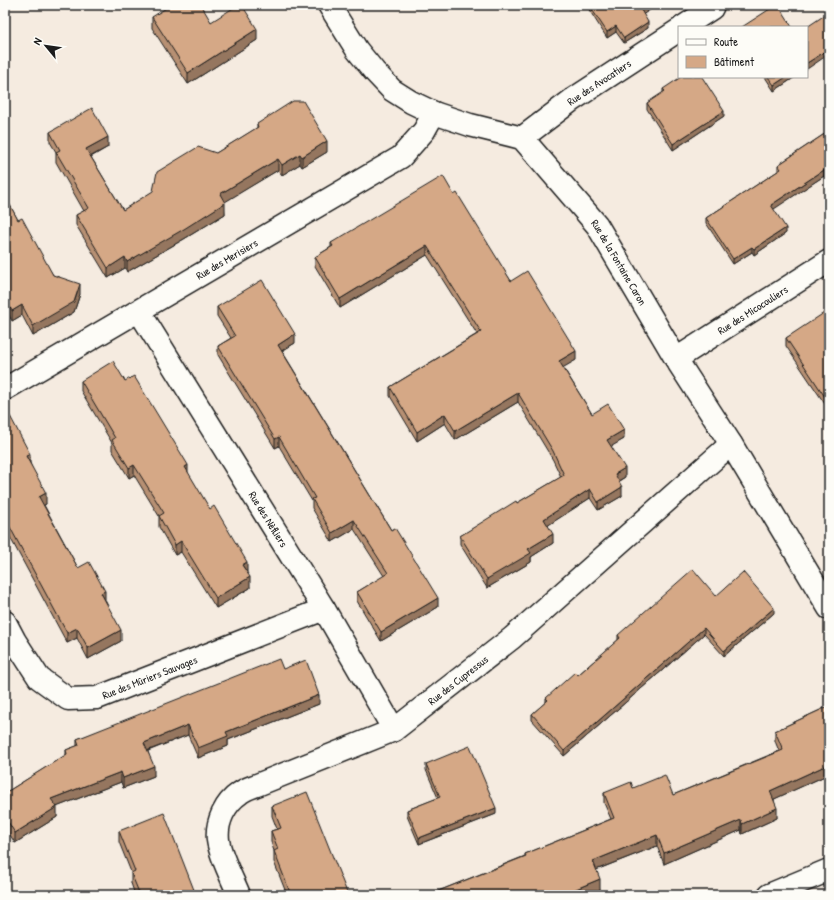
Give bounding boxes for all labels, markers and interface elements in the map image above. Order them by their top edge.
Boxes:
north arrow [26,26,66,66]
legend [678,26,808,78]
text: Route [714,33,738,50]
text: N [30,35,45,47]
text: Bâtiment [714,53,755,70]
street label: Rue des Avocatiers [564,56,634,108]
street label: Rue de la Fontaine Caron [588,216,650,308]
street label: Rue des Merisiers [193,236,260,283]
street label: Rue des Micocouliers [715,282,790,338]
street label: Rue des Nèfliers [246,489,291,550]
street label: Rue des Mûriers Sauvages [100,652,199,702]
street label: Rue des Cupressus [425,652,491,708]

